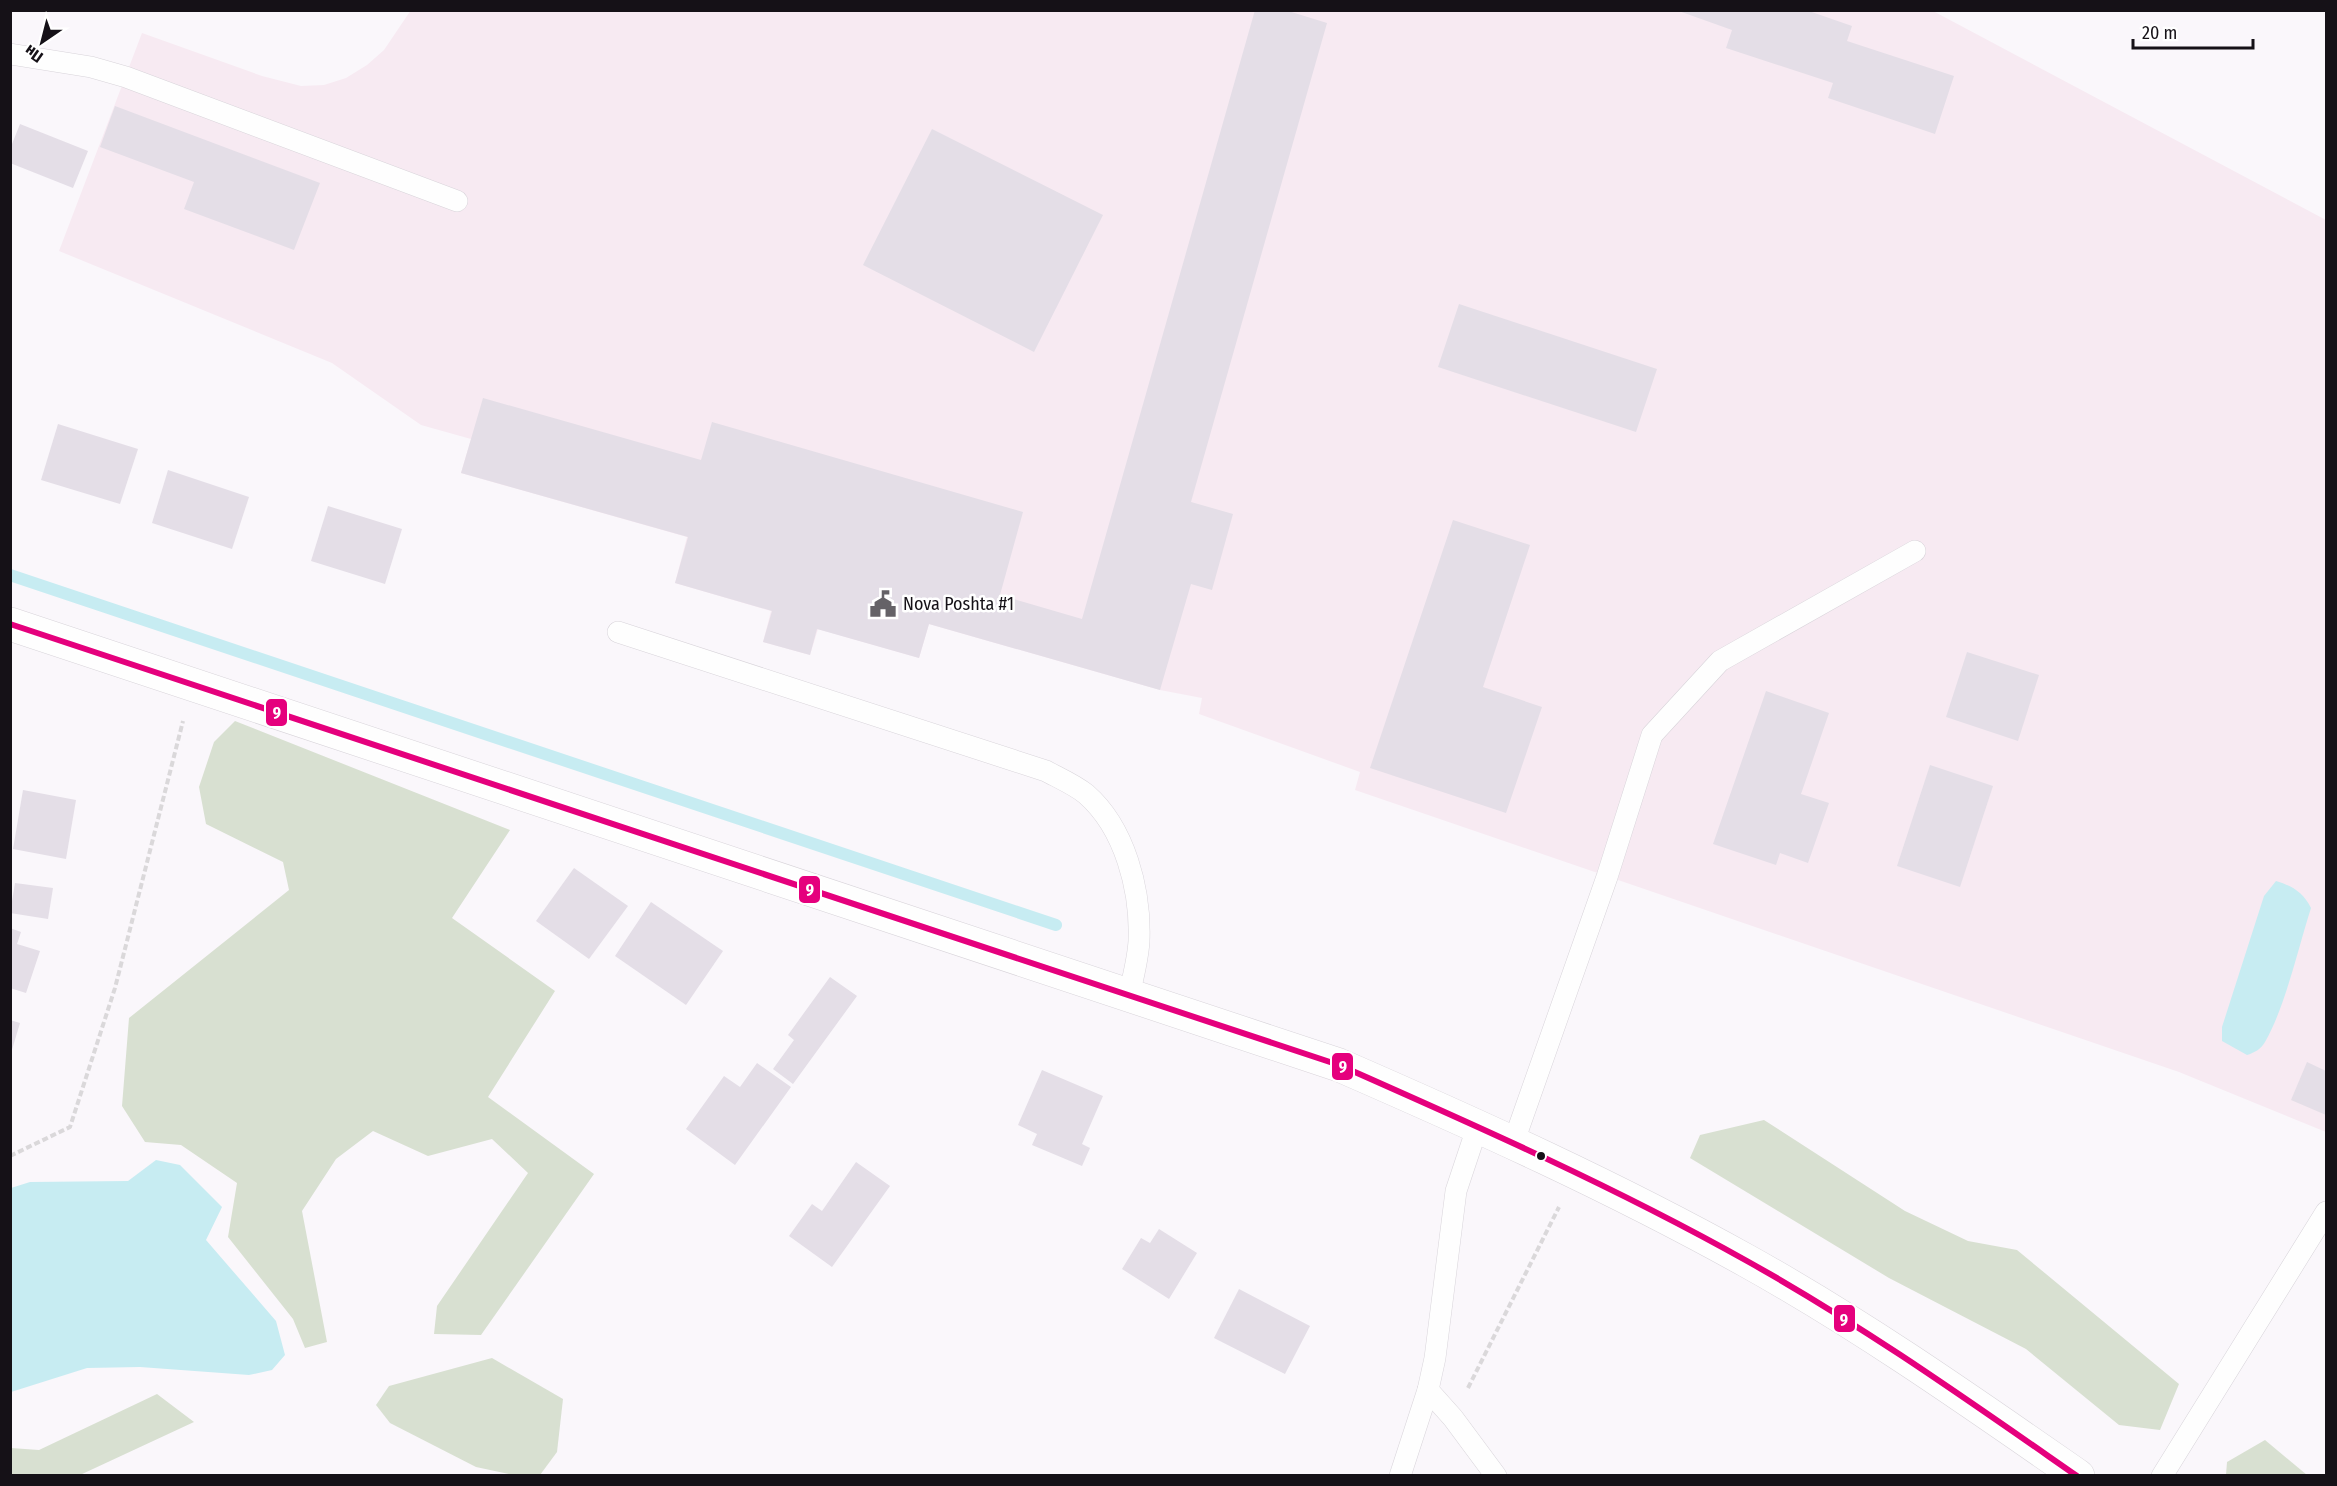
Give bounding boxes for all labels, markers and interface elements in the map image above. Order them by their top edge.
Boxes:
north arrow [12,12,72,72]
scale bar [2133,12,2253,50]
text: 20 m [2142,22,2177,44]
text: Пн [21,41,47,67]
public building icon: Nova Poshta #1 [868,589,898,619]
place label: Nova Poshta #1 [903,593,1014,615]
line badge: 9 [265,698,288,727]
text: 9 [273,703,281,722]
line badge: 9 [798,875,821,904]
text: 9 [806,880,814,899]
line badge: 9 [1331,1052,1354,1081]
text: 9 [1339,1057,1347,1076]
unlabelled marker [1535,1150,1547,1162]
line badge: 9 [1833,1304,1856,1333]
text: 9 [1840,1310,1848,1329]

